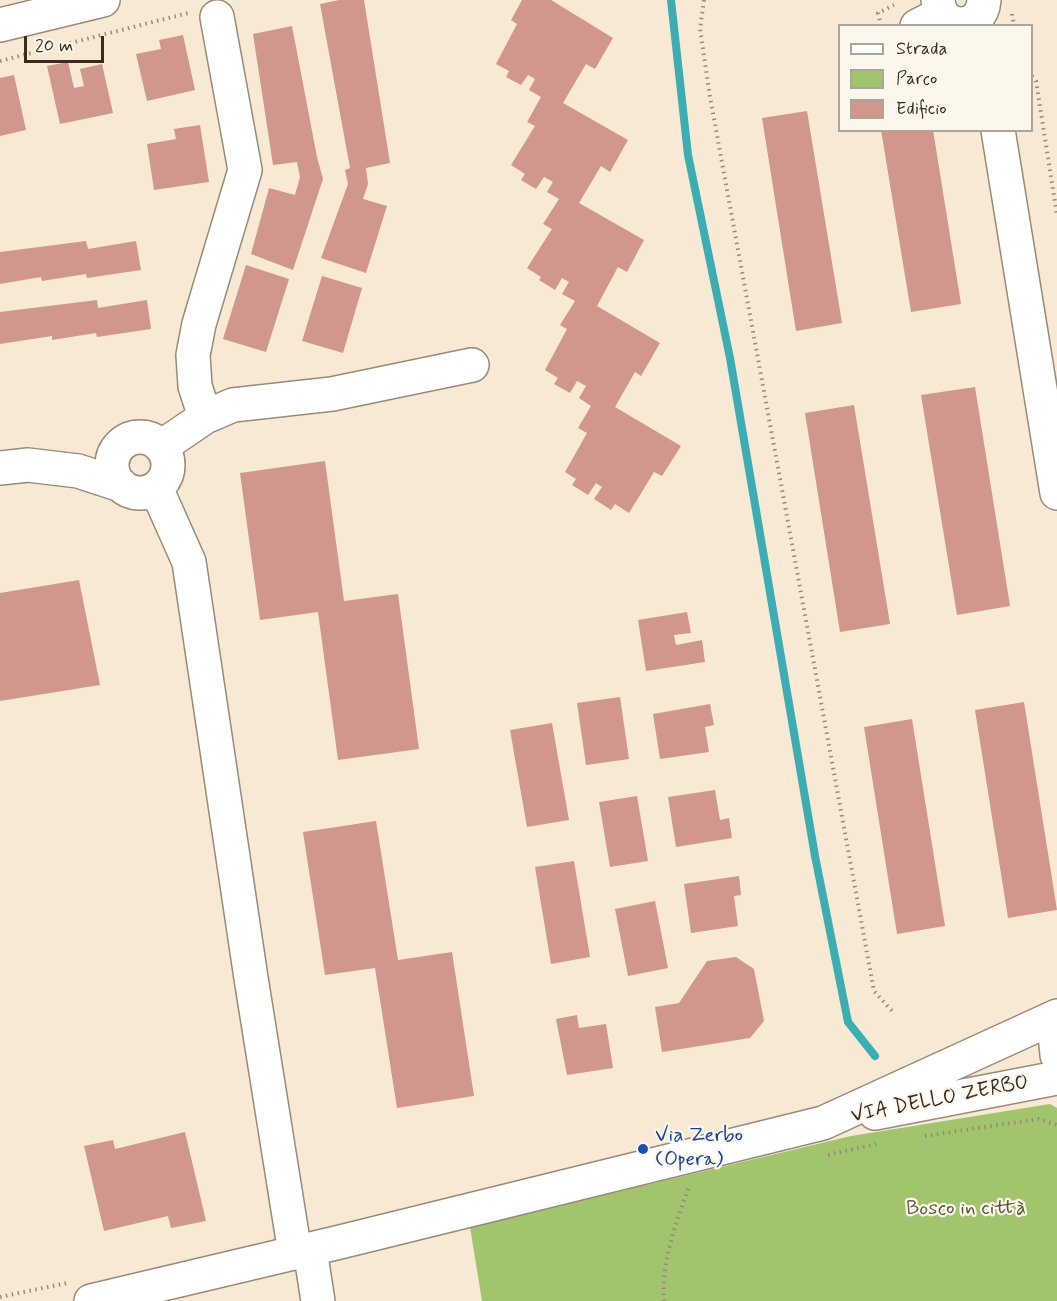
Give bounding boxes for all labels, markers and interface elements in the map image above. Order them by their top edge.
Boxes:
scale bar [27,24,106,62]
legend [838,24,1033,132]
text: 20 m [35,34,73,58]
text: Strada [896,37,947,61]
text: Parco [896,67,937,91]
text: Edificio [896,97,947,121]
street label: VIA DELLO ZERBO [849,1070,1031,1130]
place label: Via Zerbo (Opera) [655,1124,743,1174]
marker: Via Zerbo (Opera) [636,1142,650,1156]
park label: Bosco in città [906,1197,1026,1223]

